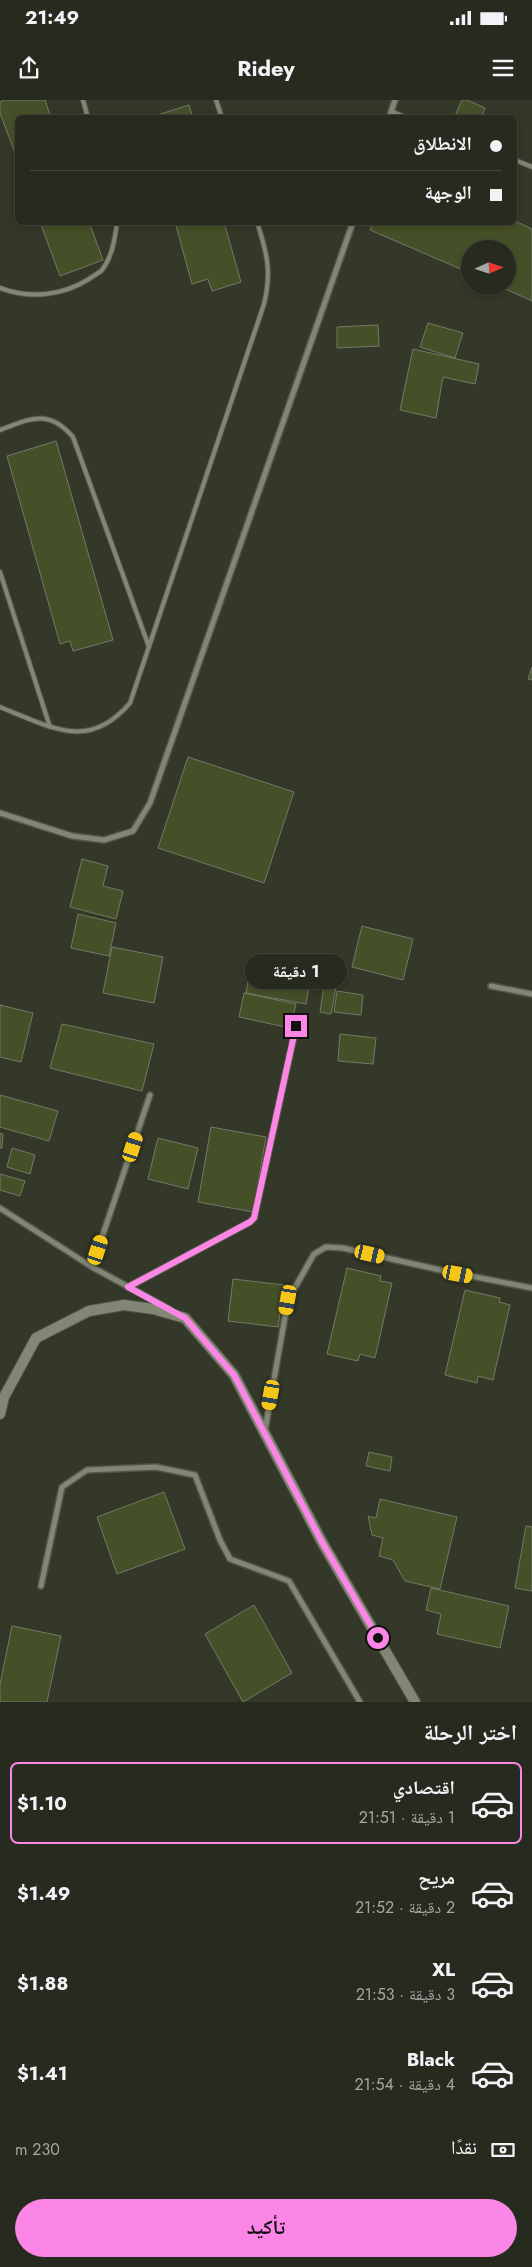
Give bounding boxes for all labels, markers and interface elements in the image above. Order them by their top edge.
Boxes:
text: 21:49 [25,4,79,31]
text: Ridey [237,52,295,84]
icon: share [15,54,43,82]
icon: menu [489,54,517,82]
text: الانطلاق [413,130,472,157]
text: الوجهة [424,179,472,206]
north arrow [461,240,516,295]
map controls [461,240,516,295]
callout: 1 دقيقة [245,954,347,988]
text: 1 دقيقة [273,960,319,983]
route end [285,1015,307,1037]
car [121,1130,144,1164]
car [86,1233,109,1267]
car [353,1243,386,1265]
car [441,1264,474,1284]
car [278,1284,297,1316]
car [261,1379,280,1411]
route start [367,1627,389,1649]
text: اختر الرحلة [424,1716,517,1748]
text: اقتصادي [393,1774,455,1801]
icon: car [470,1781,515,1826]
text: $1.10 [17,1790,67,1817]
text: 1 دقيقة · 21:51 [359,1806,455,1829]
text: مريح [418,1864,455,1891]
icon: car [470,1871,515,1916]
text: $1.49 [17,1880,71,1907]
text: 2 دقيقة · 21:52 [355,1896,455,1919]
text: XL [432,1956,455,1983]
icon: car [470,1961,515,2006]
text: $1.88 [17,1970,68,1997]
text: 3 دقيقة · 21:53 [356,1983,455,2006]
text: Black [407,2046,455,2073]
icon: car [470,2051,515,2096]
text: $1.41 [17,2060,68,2087]
text: 4 دقيقة · 21:54 [354,2073,455,2096]
text: نقدًا [451,2134,477,2161]
icon: cash [489,2136,517,2164]
text: 230 m [15,2138,60,2161]
button: تأكيد [15,2199,517,2257]

